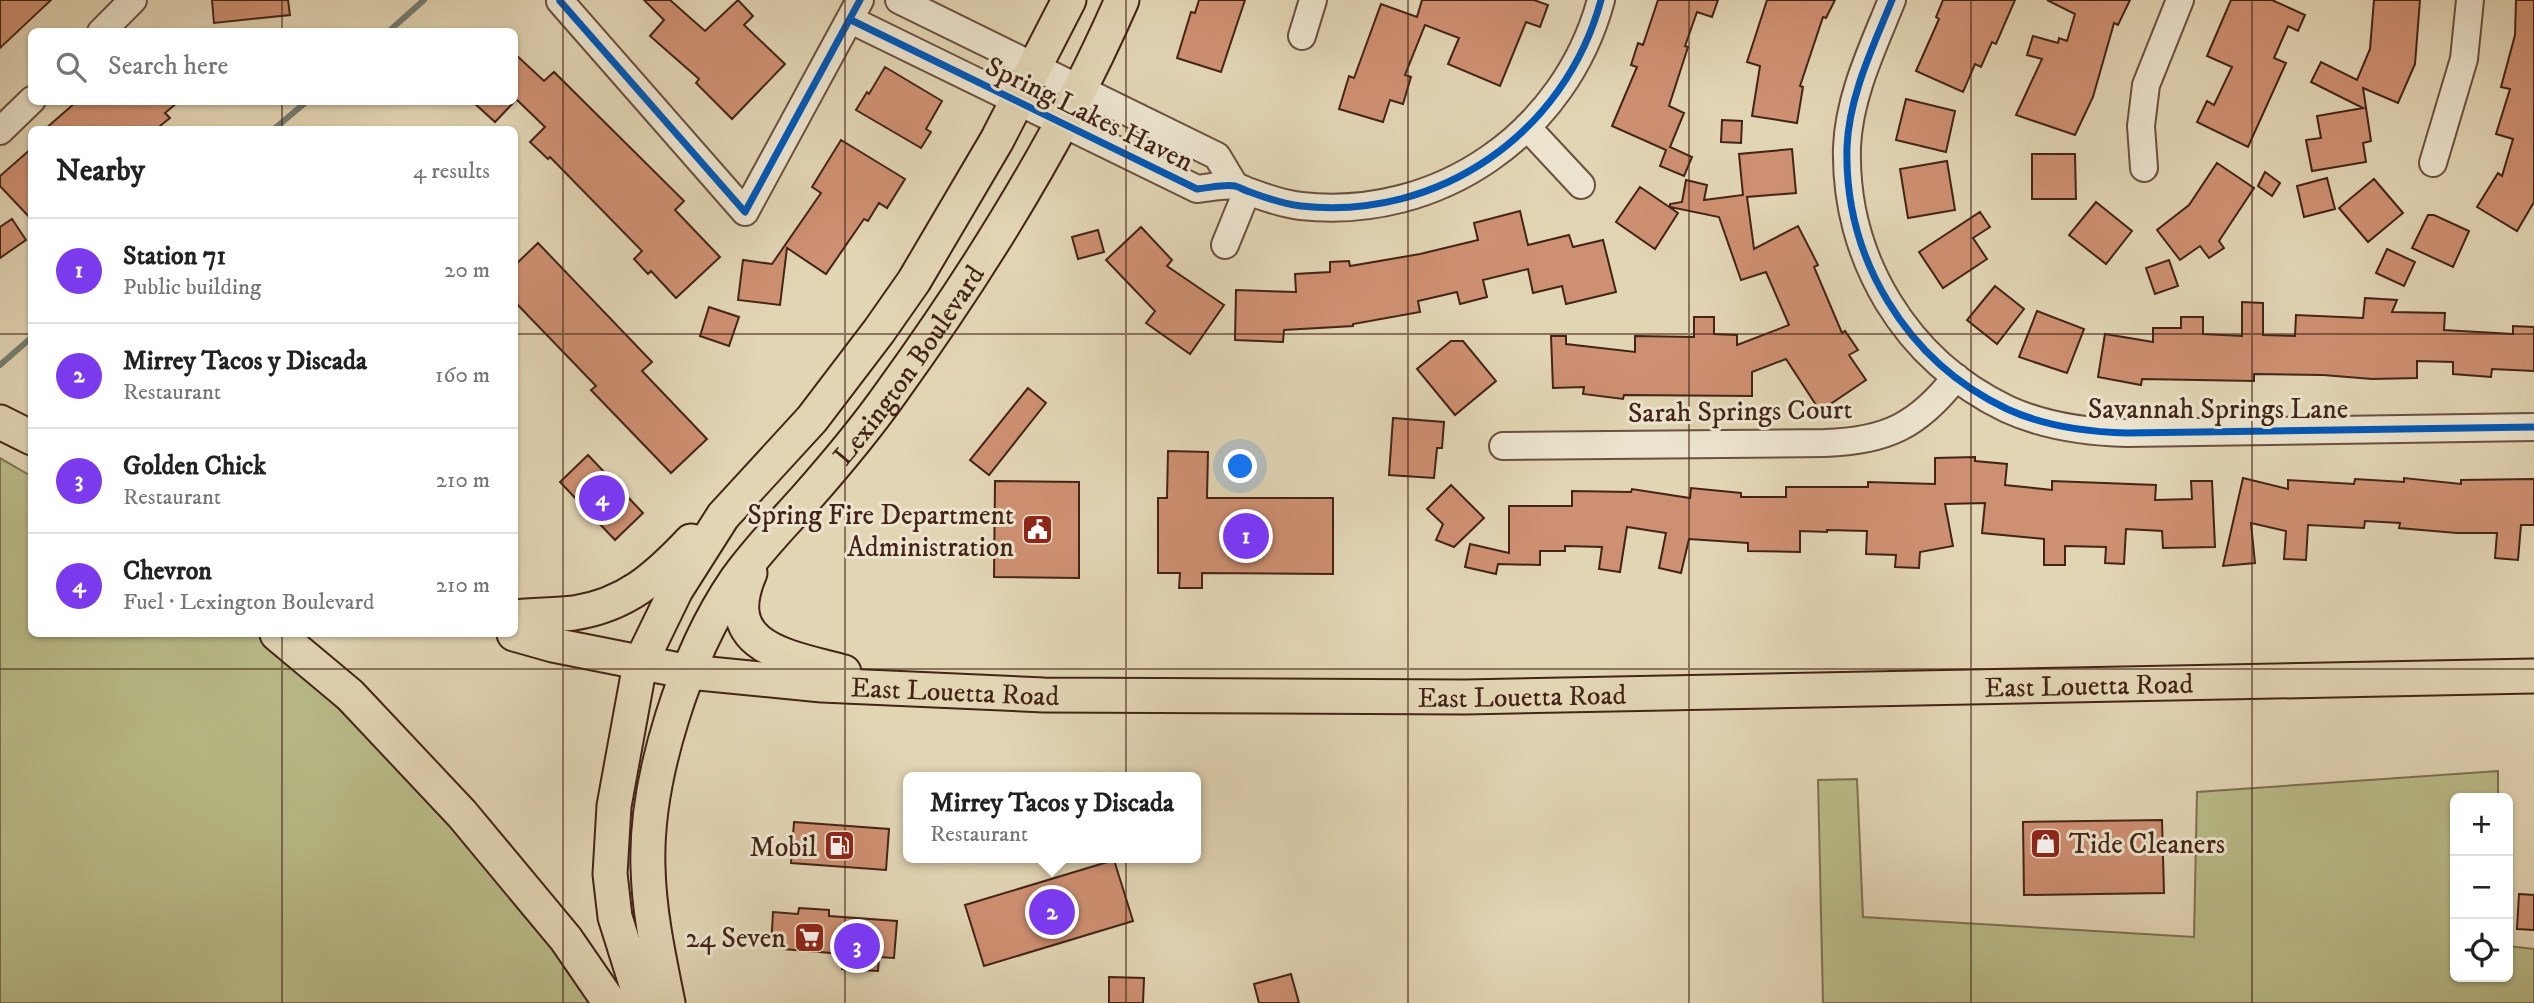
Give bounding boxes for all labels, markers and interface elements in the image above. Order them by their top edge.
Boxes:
search box [28,28,518,105]
icon: search [52,48,90,86]
street label: Spring Lakes Haven [980,49,1199,180]
text: Search here [108,50,228,83]
text: Nearby [56,153,145,190]
text: 4 results [413,157,490,186]
text: Station 71 [123,240,226,273]
text: 1 [75,256,83,285]
text: 20 m [444,256,490,285]
street label: Lexington Boulevard [826,259,993,473]
text: Public building [123,273,261,302]
text: Mirrey Tacos y Discada [123,345,367,378]
text: 2 [73,361,85,390]
text: 160 m [435,361,490,390]
text: Restaurant [123,378,221,407]
street label: Sarah Springs Court [1627,392,1853,431]
street label: Savannah Springs Lane [2088,392,2348,427]
your location [1223,449,1257,483]
text: Golden Chick [123,450,266,483]
text: 3 [75,466,83,495]
text: 210 m [436,466,490,495]
pin: 4 [579,472,625,524]
text: Restaurant [123,483,221,512]
place label: Spring Fire Department Administration [747,498,1014,565]
pin: 1 [1223,510,1269,562]
public building icon: Spring Fire Department Administration [1020,513,1054,547]
text: Chevron [123,555,212,588]
text: 4 [72,571,86,600]
text: 210 m [436,571,490,600]
text: Fuel · Lexington Boulevard [123,588,375,617]
street label: East Louetta Road [1984,667,2194,706]
street label: East Louetta Road [850,670,1060,714]
street label: East Louetta Road [1417,678,1627,716]
popup [903,772,1201,863]
text: Mirrey Tacos y Discada [930,787,1174,820]
map controls [2450,793,2513,982]
button: + [2450,793,2513,856]
text: Restaurant [930,820,1028,849]
shop icon: Tide Cleaners [2029,826,2063,860]
place label: Tide Cleaners [2069,827,2225,862]
fuel station icon: Mobil [823,829,857,863]
place label: Mobil [749,830,818,865]
button: − [2450,856,2513,919]
pin: 2 [1029,886,1075,938]
button: locate [2450,919,2513,982]
supermarket icon: 24 Seven [792,920,826,954]
pin: 3 [834,920,880,972]
place label: 24 Seven [685,921,786,956]

